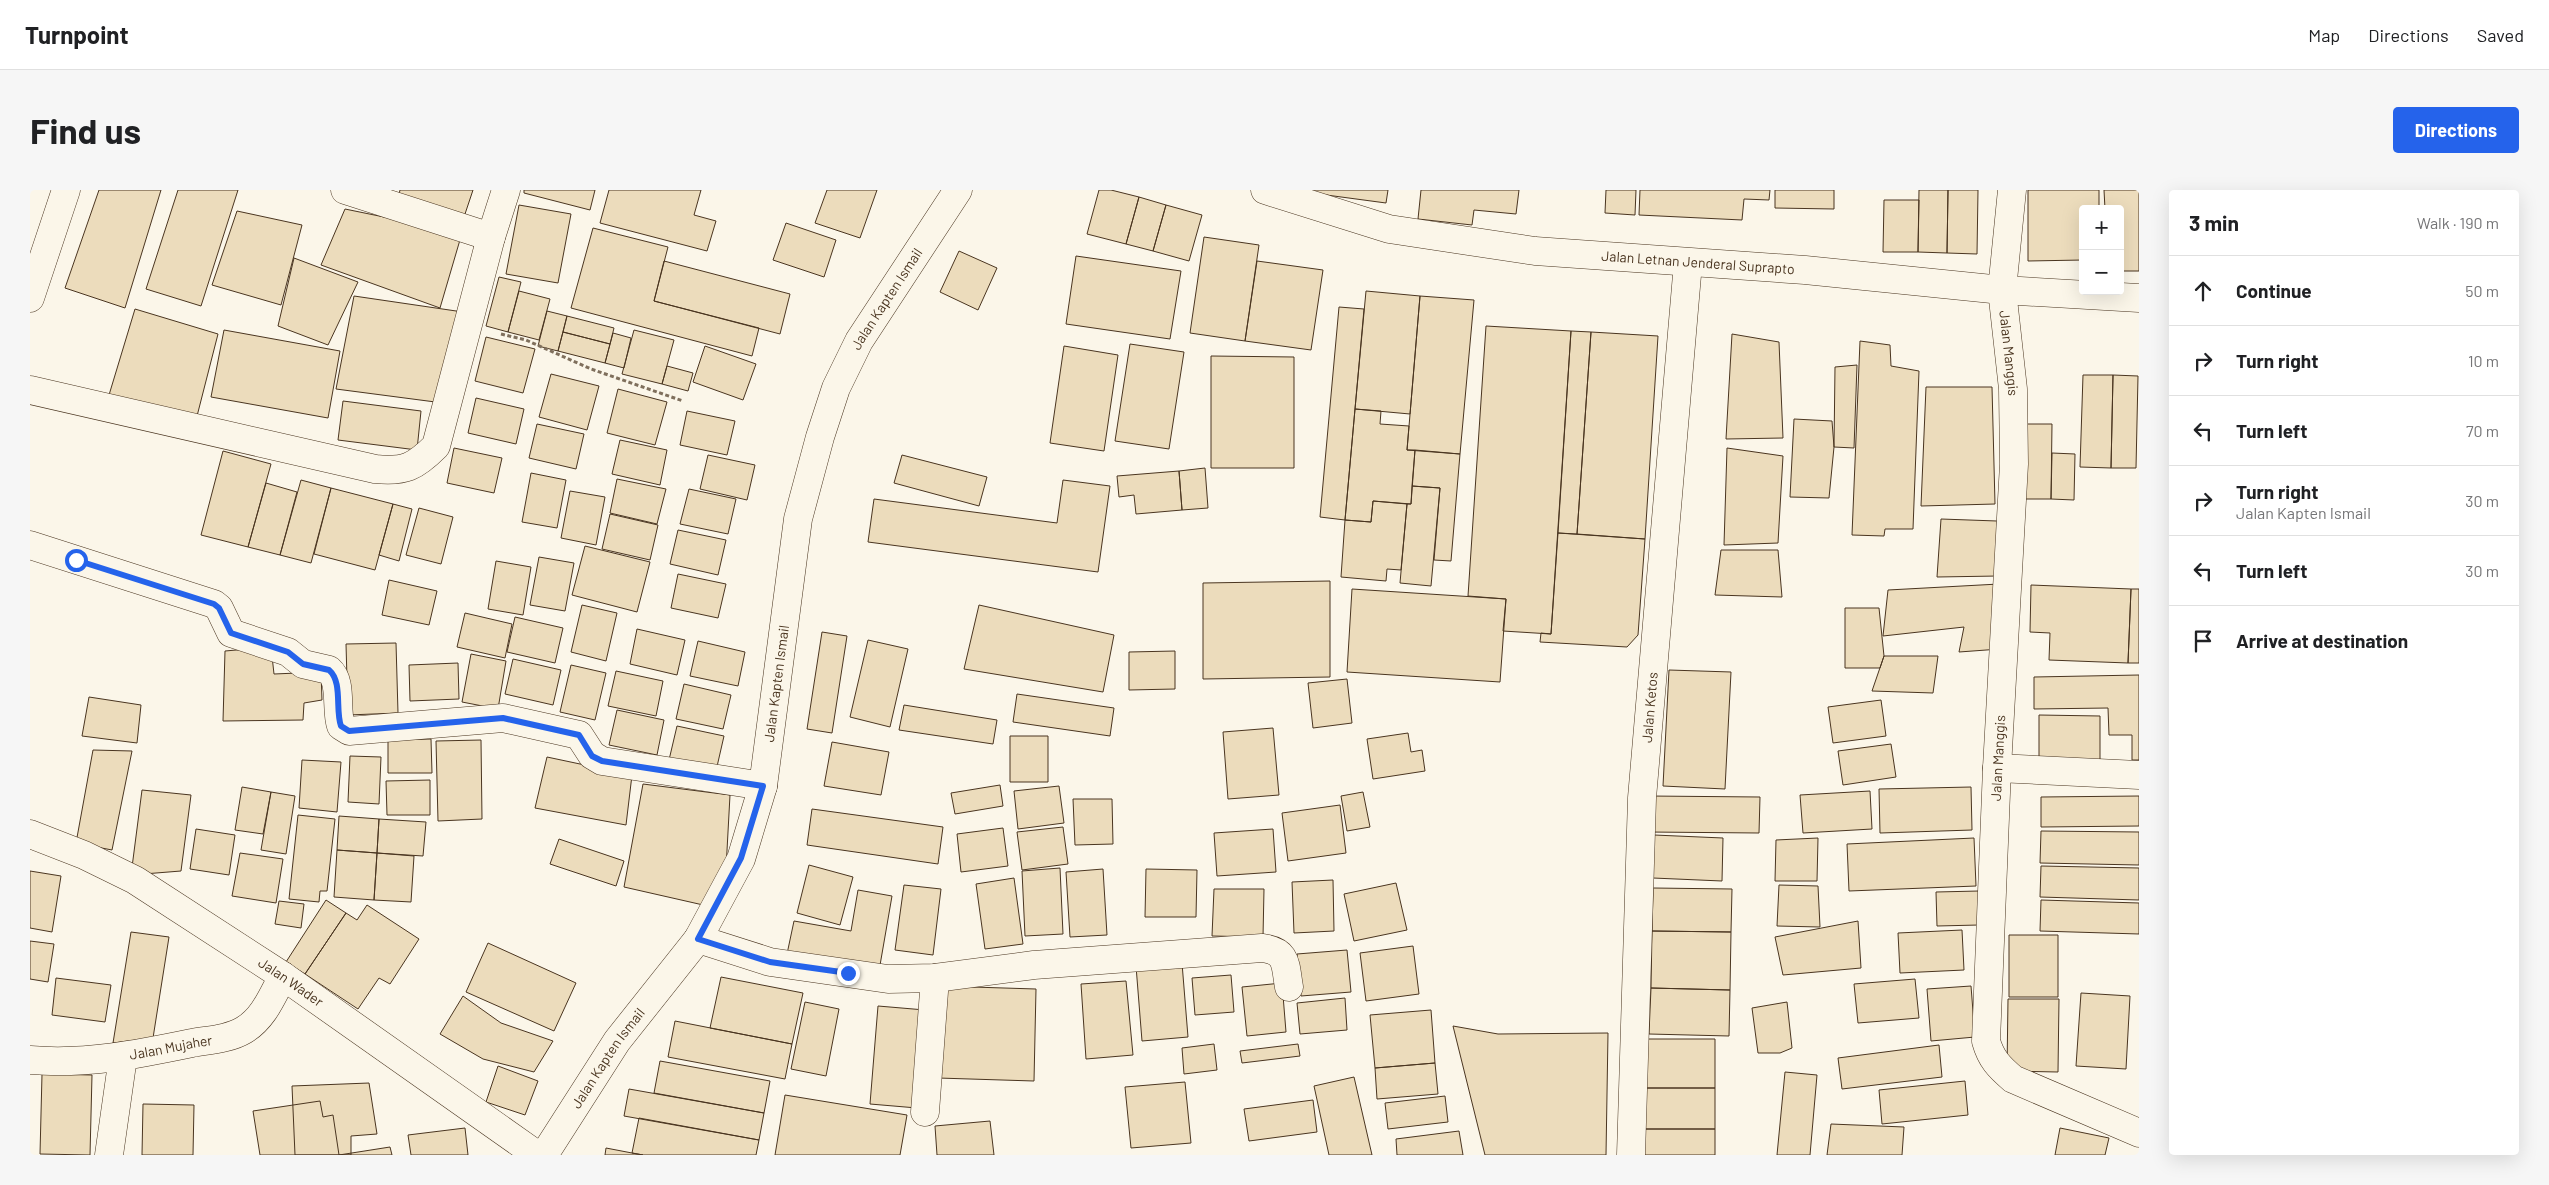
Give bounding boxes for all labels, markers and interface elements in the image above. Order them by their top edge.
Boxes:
text: Turnpoint [25,20,129,49]
text: Map [2308,24,2340,46]
text: Directions [2368,24,2449,46]
text: Saved [2477,24,2524,46]
button: Directions [2393,107,2519,153]
text: Find us [30,109,141,151]
map controls [2079,205,2124,295]
button: + [2079,205,2124,250]
text: 3 min [2189,210,2239,235]
text: Walk · 190 m [2417,213,2499,232]
street label: Jalan Kapten Ismail [847,245,926,352]
street label: Jalan Letnan Jenderal Suprapto [1601,247,1795,277]
button: − [2079,250,2124,295]
icon: ahead [2189,277,2217,305]
text: Continue [2236,279,2312,302]
text: 50 m [2465,281,2499,300]
street label: Jalan Manggis [1996,309,2022,396]
icon: right [2189,347,2217,375]
text: Turn right [2236,349,2318,372]
text: 10 m [2468,351,2499,370]
icon: left [2189,417,2217,445]
text: Turn left [2236,419,2307,442]
text: 70 m [2466,421,2499,440]
text: Turn right [2236,480,2318,503]
icon: right [2189,487,2217,515]
text: 30 m [2465,491,2499,510]
text: Jalan Kapten Ismail [2236,503,2371,522]
route start [65,549,88,572]
icon: left [2189,557,2217,585]
text: Turn left [2236,559,2307,582]
text: 30 m [2465,561,2499,580]
street label: Jalan Kapten Ismail [760,624,792,743]
icon: arrive [2189,627,2217,655]
text: Arrive at destination [2236,629,2408,652]
street label: Jalan Ketos [1638,671,1661,744]
street label: Jalan Manggis [1987,714,2008,801]
street label: Jalan Wader [255,953,327,1010]
route end [837,962,860,985]
street label: Jalan Kapten Ismail [567,1004,648,1111]
street label: Jalan Mujaher [128,1031,213,1063]

